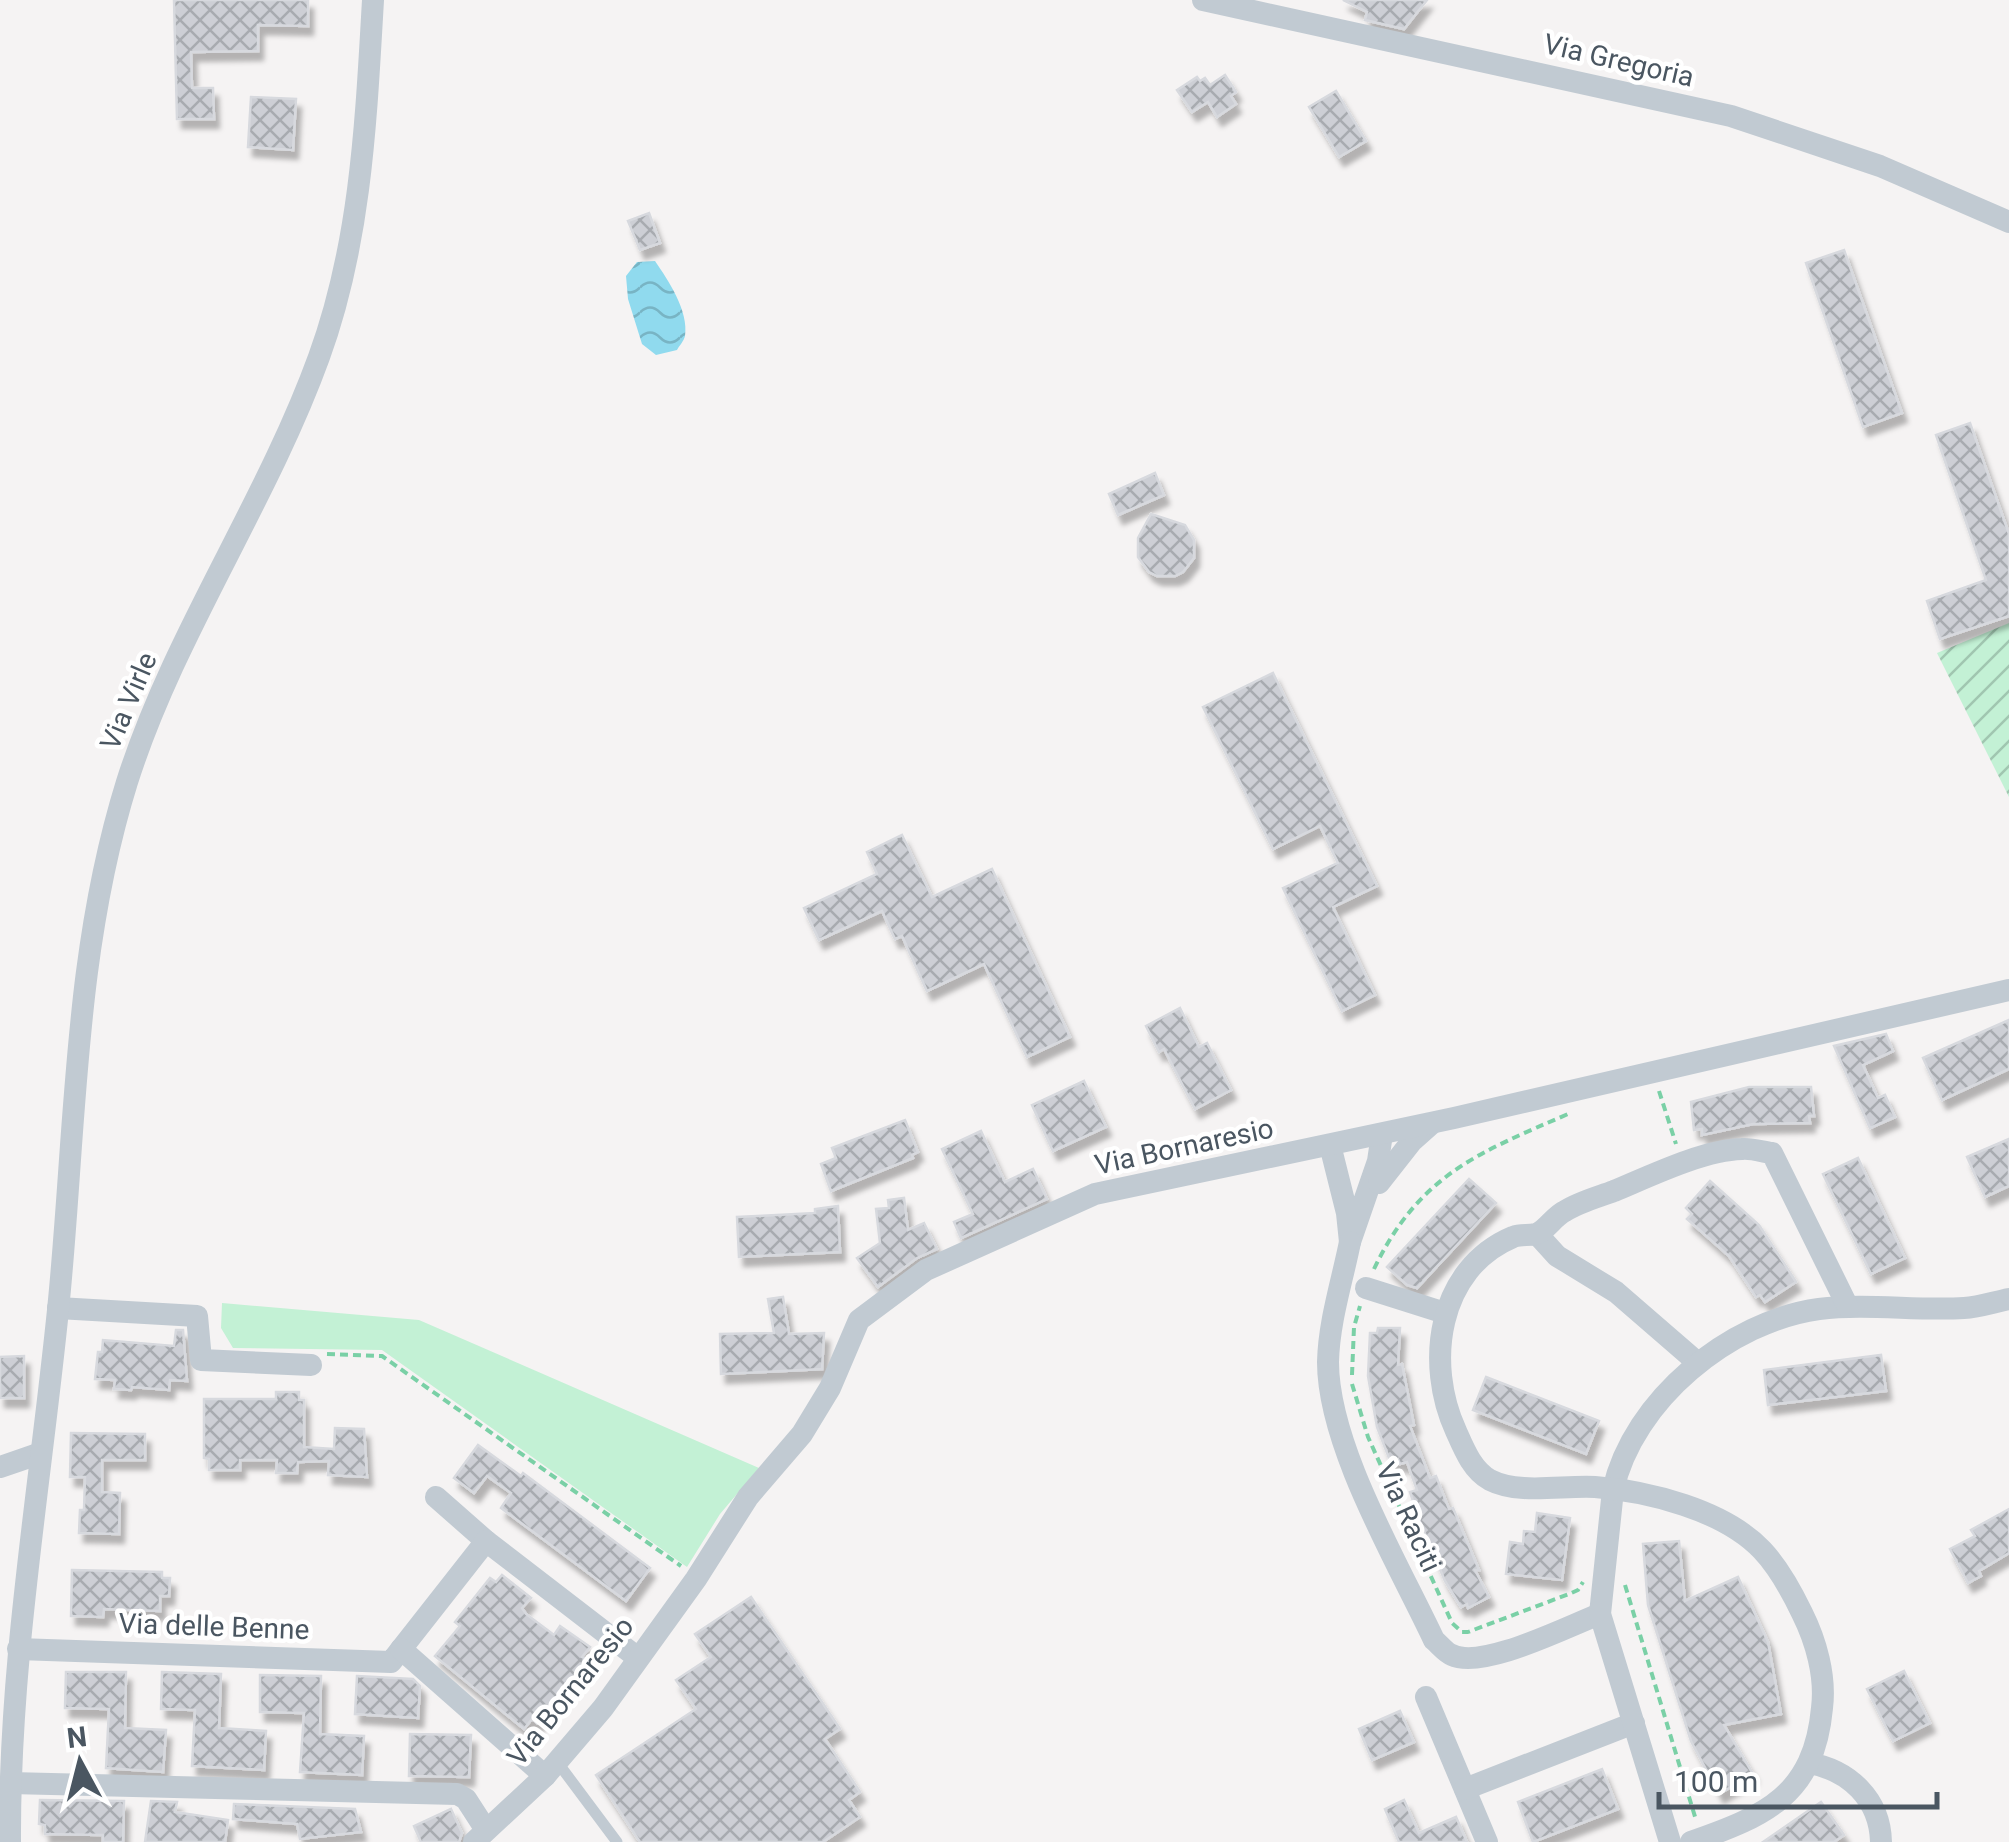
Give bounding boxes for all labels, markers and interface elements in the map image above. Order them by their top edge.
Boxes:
street label: Via Gregoria [1541,27,1697,94]
street label: Via Virle [93,648,164,755]
street label: Via Bornaresio [1092,1111,1276,1182]
street label: Via Raciti [1369,1457,1448,1577]
street label: Via delle Benne [118,1607,310,1646]
street label: Via Bornaresio [500,1610,640,1772]
north arrow [30,1712,130,1812]
text: N [65,1720,89,1755]
scale bar [1659,1747,1936,1809]
text: 100 m [1674,1764,1758,1799]

